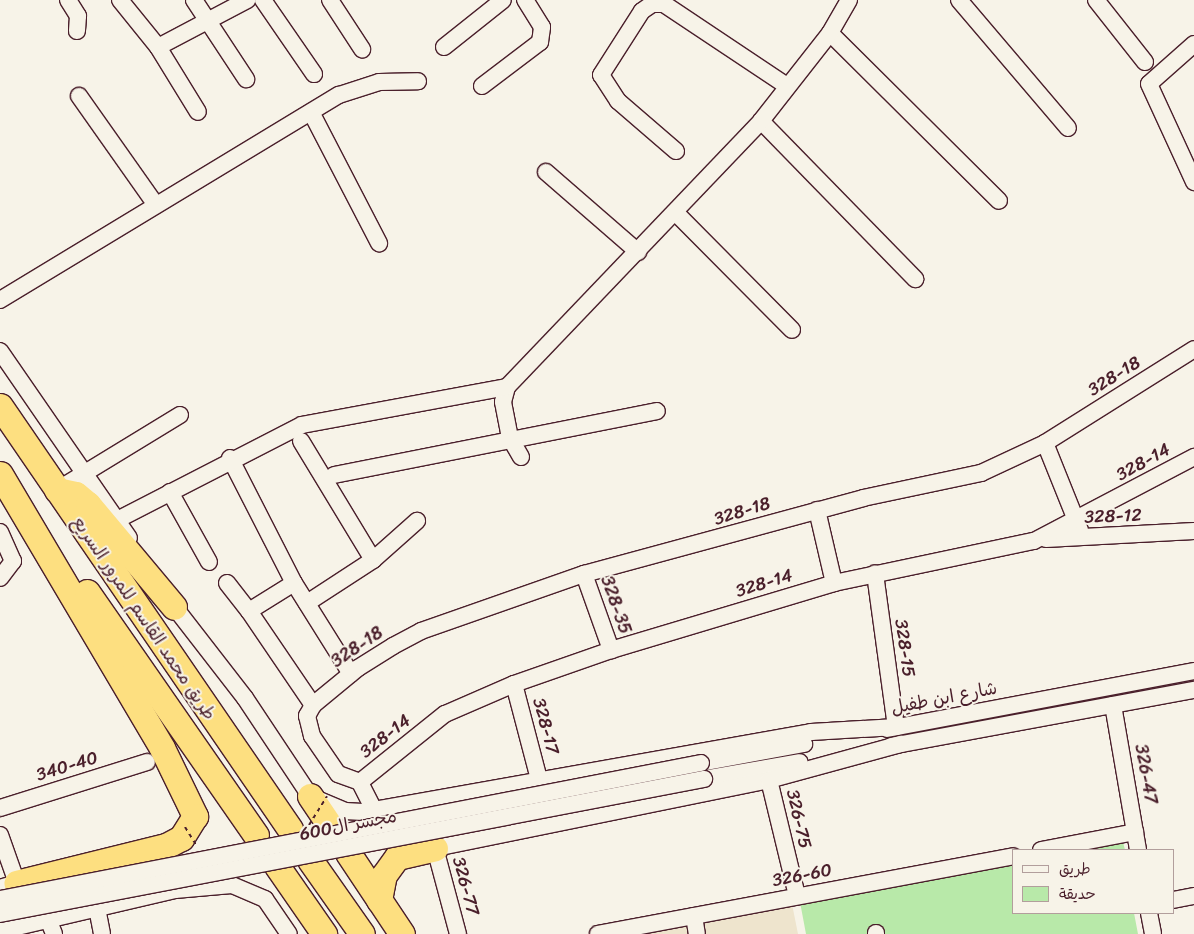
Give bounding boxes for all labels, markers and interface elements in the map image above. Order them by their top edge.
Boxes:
street label: 328-18 [1084,351,1144,401]
street label: 328-14 [1112,438,1174,486]
street label: 328-18 [711,492,773,530]
street label: 328-12 [1084,504,1142,528]
street label: طريق محمد القاسم للمرور السريع [68,512,220,724]
street label: 328-14 [733,564,795,602]
street label: 328-35 [596,573,636,637]
street label: 328-15 [890,618,920,678]
street label: 328-18 [327,622,387,672]
street label: شارع ابن طفيل [889,677,999,719]
street label: 328-17 [528,695,564,757]
street label: 328-14 [355,709,415,763]
street label: 326-47 [1130,742,1162,806]
street label: 340-40 [33,746,101,786]
street label: 326-75 [782,787,816,851]
street label: مجسر ال600 [298,805,398,845]
legend [1012,849,1174,914]
street label: 326-77 [448,855,484,917]
text: طريق [1059,856,1091,882]
street label: 326-60 [770,859,834,891]
text: حديقة [1059,881,1096,907]

